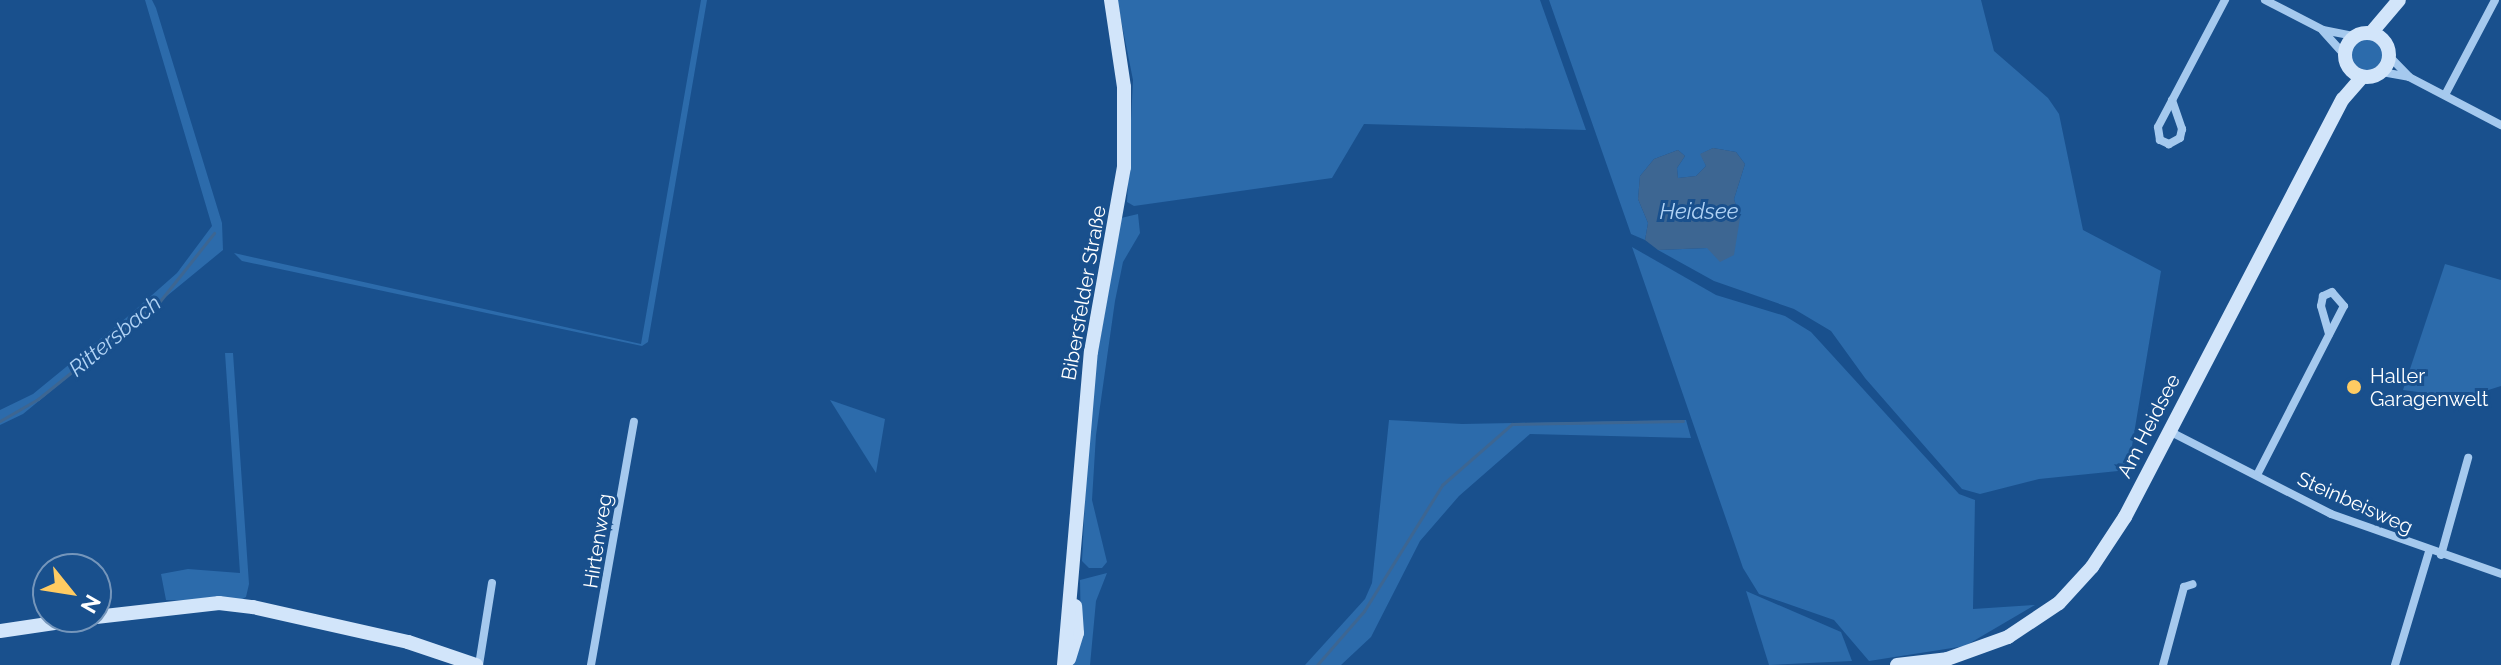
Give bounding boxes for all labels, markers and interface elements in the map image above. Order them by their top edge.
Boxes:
water label: Heidsee [1660,199,1738,225]
street label: Bibersfelder Straße [1057,204,1111,382]
water label: Rittersbach [64,290,166,382]
place label: Haller Garagenwelt [2370,364,2488,411]
street label: Am Heidsee [2113,370,2185,482]
marker: Haller Garagenwelt [2345,378,2363,396]
street label: Steinbeisweg [2293,467,2417,539]
street label: Hirtenweg [579,492,617,590]
north arrow [32,553,112,633]
text: N [76,590,107,618]

